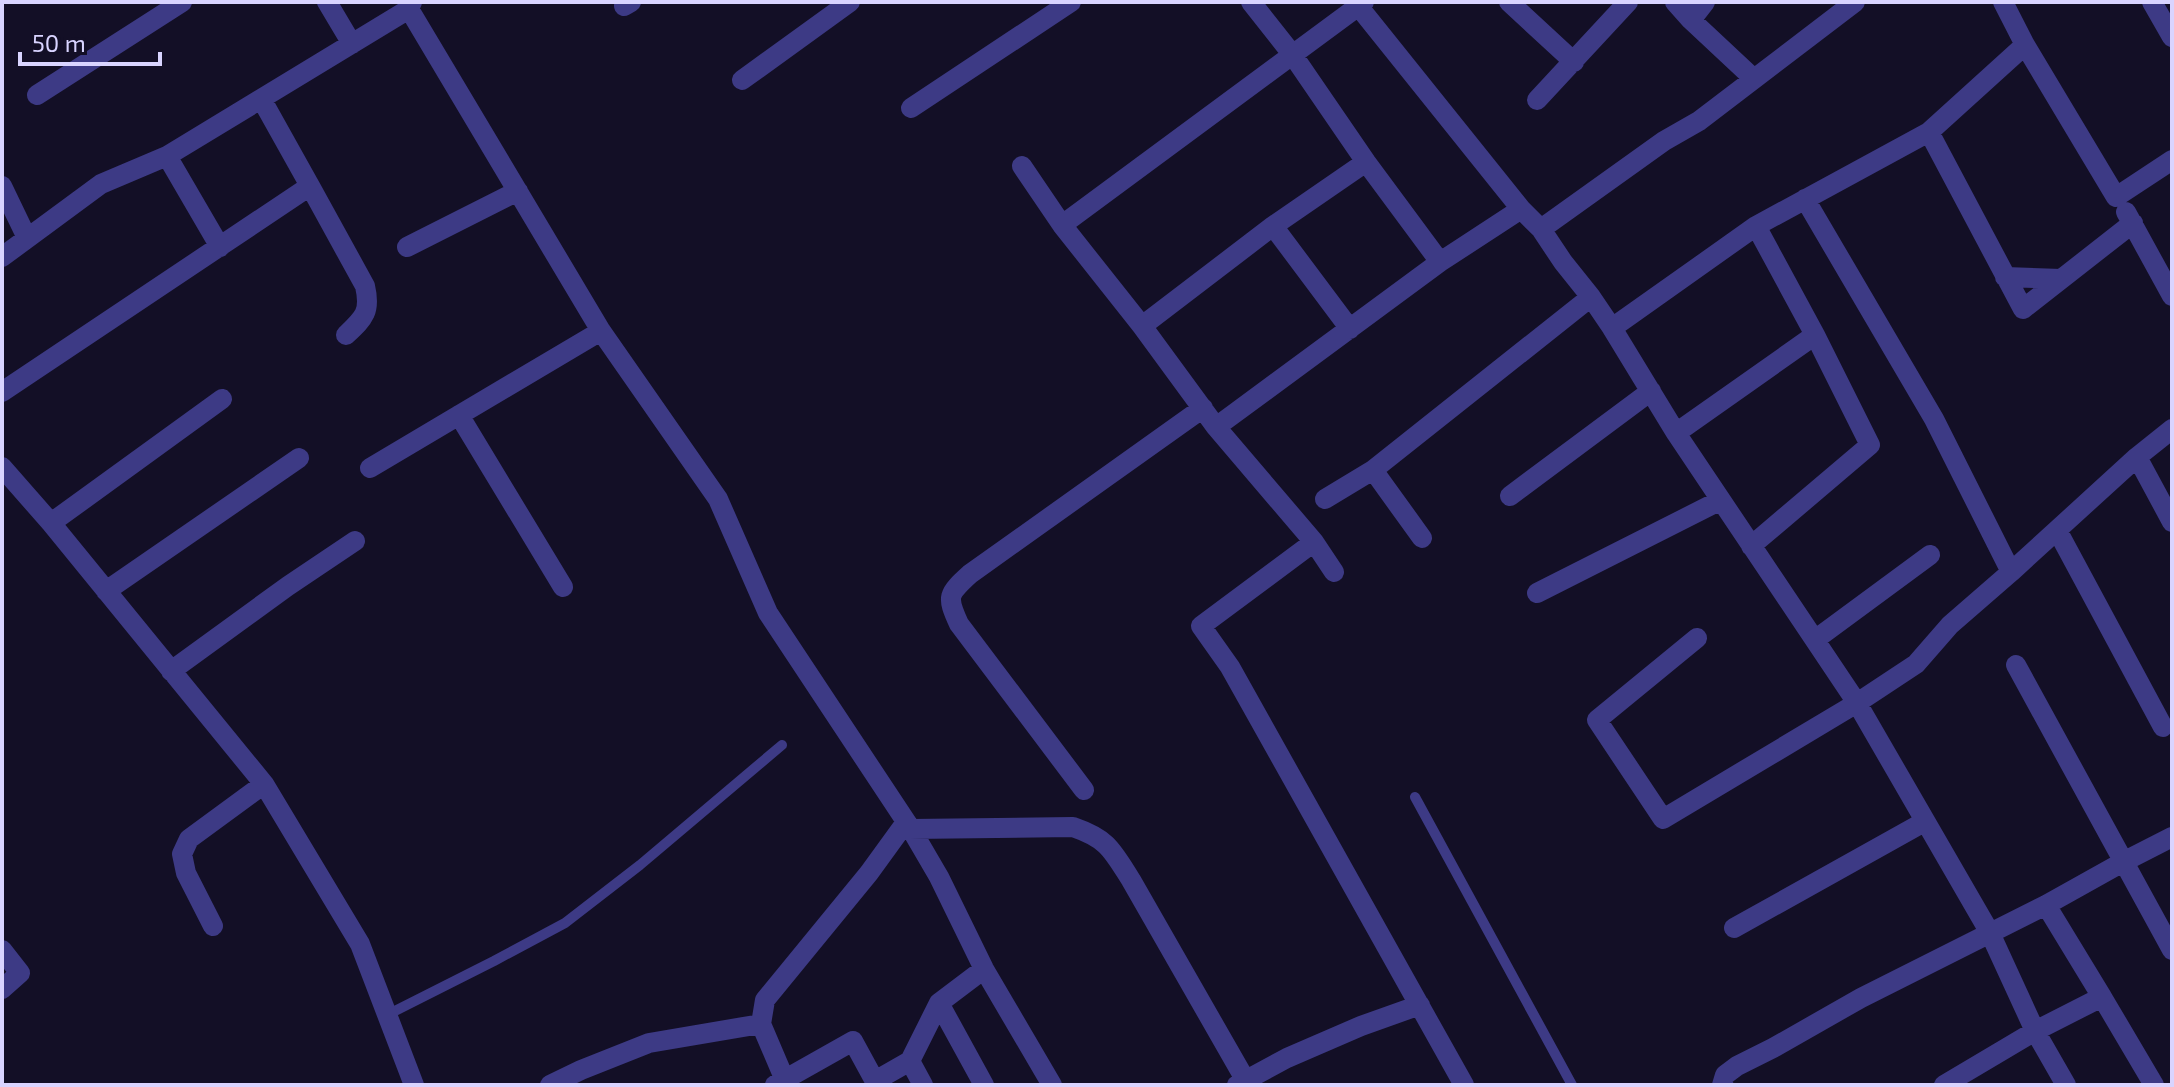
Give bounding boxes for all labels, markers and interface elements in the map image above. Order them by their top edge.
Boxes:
scale bar [20,16,160,66]
text: 50 m [32,28,86,57]

